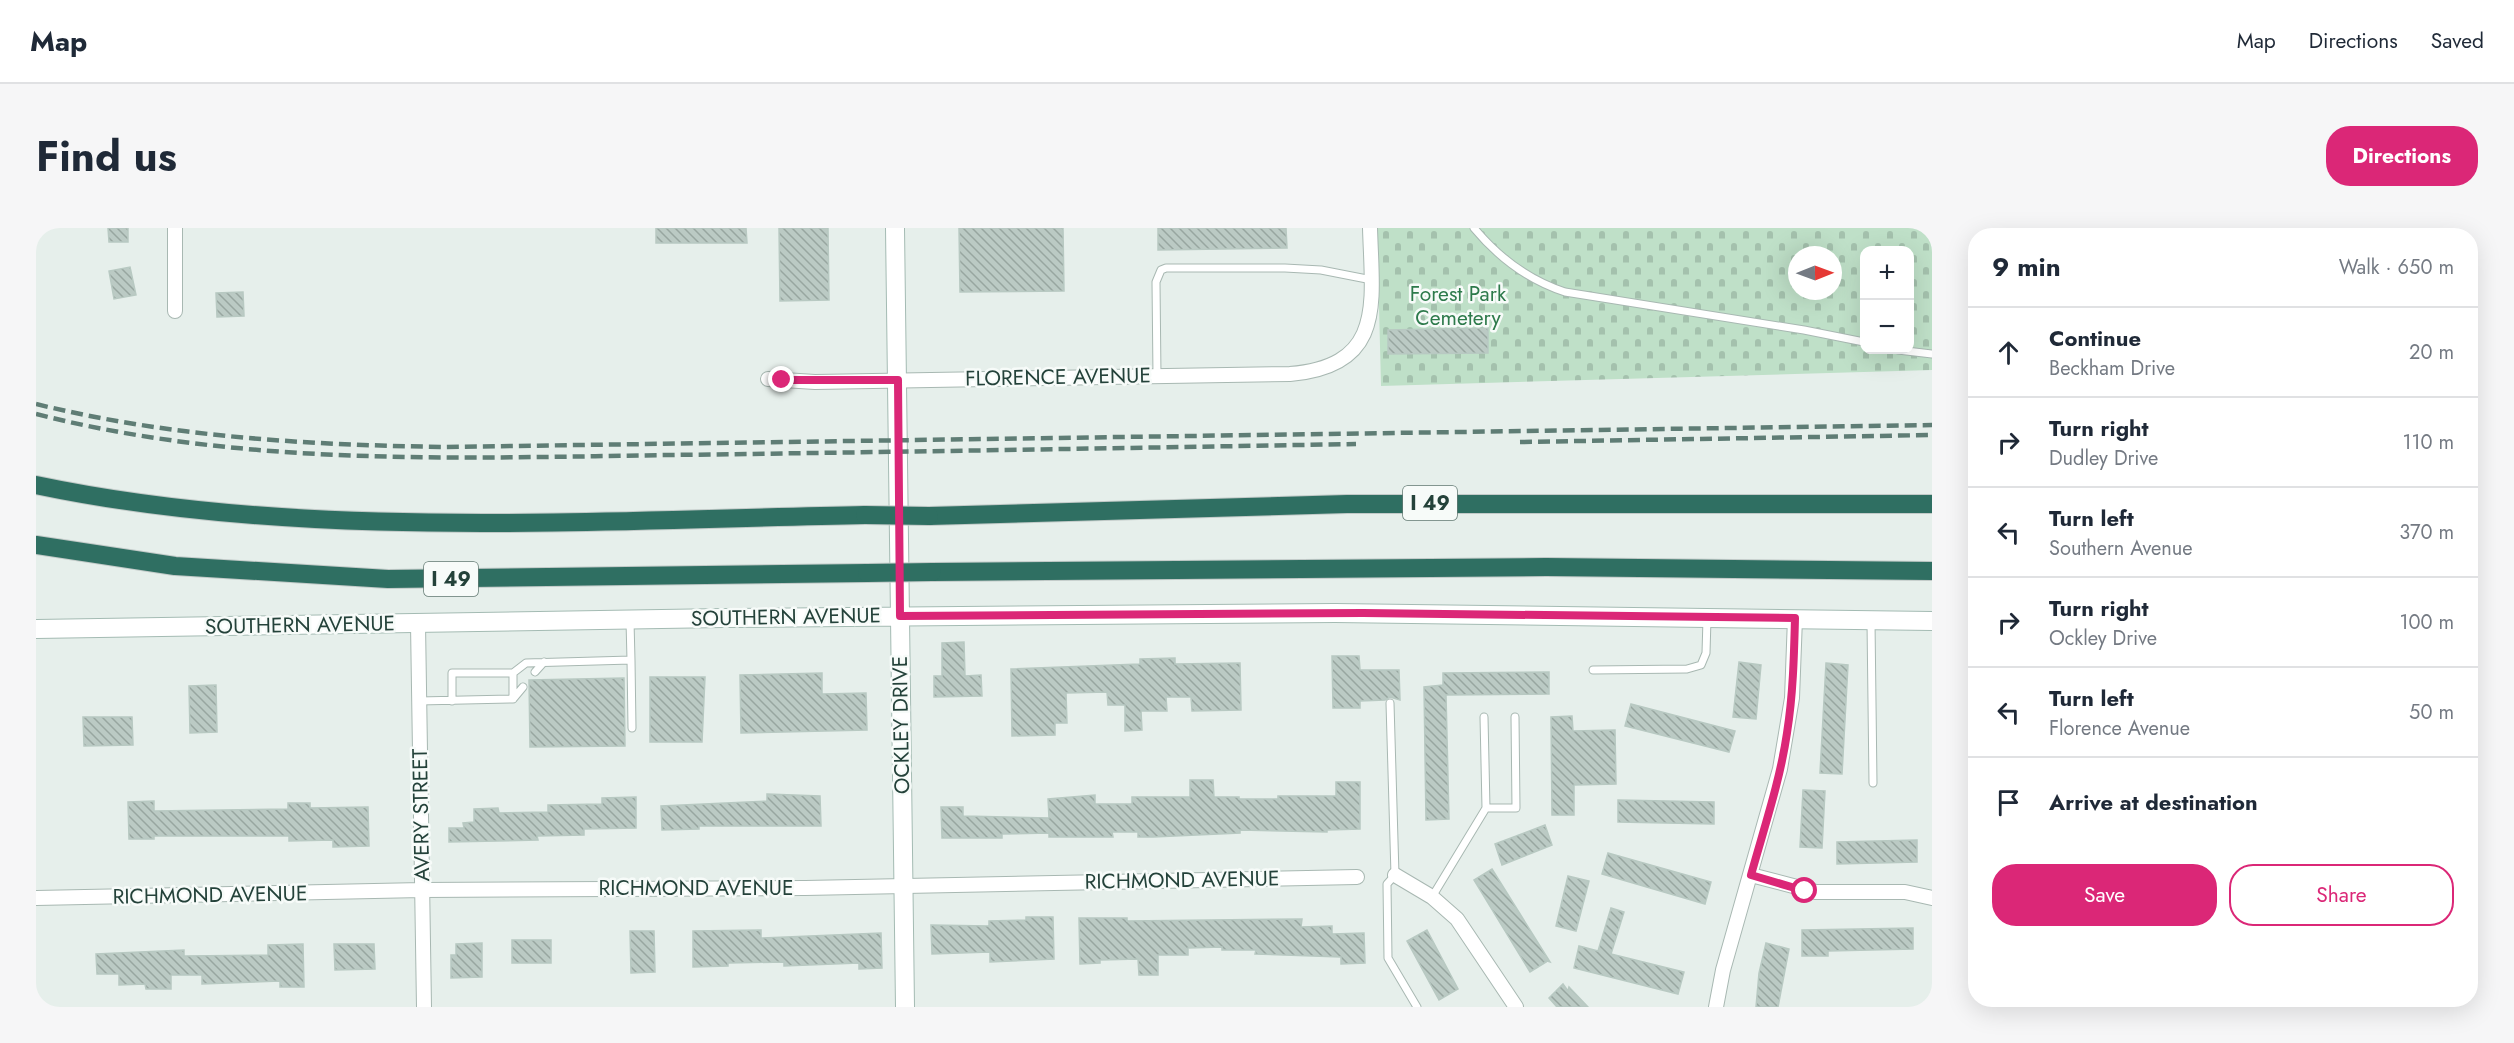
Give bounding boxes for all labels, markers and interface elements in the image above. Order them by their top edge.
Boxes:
text: Map [30,21,87,62]
text: Map [2237,26,2276,56]
text: Directions [2309,26,2398,56]
text: Saved [2431,26,2484,56]
text: Find us [36,126,177,187]
button: Directions [2326,126,2478,186]
north arrow [1788,246,1842,300]
map controls [1860,246,1914,354]
button: + [1860,246,1914,300]
text: 9 min [1992,248,2061,286]
text: Walk · 650 m [2339,253,2454,282]
park label: Forest Park Cemetery [1410,279,1507,333]
button: − [1860,300,1914,354]
text: Continue [2049,322,2141,354]
icon: ahead [1992,336,2025,369]
text: 20 m [2409,338,2454,367]
text: Beckham Drive [2049,354,2175,383]
street label: FLORENCE AVENUE [965,360,1151,394]
route end [768,366,794,392]
text: Turn right [2049,412,2149,444]
icon: right [1992,426,2025,459]
text: 110 m [2402,428,2454,457]
text: Dudley Drive [2049,444,2158,473]
road number: I 49 [1403,486,1457,520]
text: Turn left [2049,502,2134,534]
icon: left [1992,516,2025,549]
text: 370 m [2399,518,2454,547]
text: Southern Avenue [2049,534,2193,563]
road number: I 49 [424,562,478,596]
text: Turn right [2049,592,2149,624]
street label: SOUTHERN AVENUE [691,600,881,634]
icon: right [1992,606,2025,639]
street label: SOUTHERN AVENUE [205,608,395,642]
text: 100 m [2399,608,2454,637]
text: Ockley Drive [2049,624,2157,653]
street label: OCKLEY DRIVE [885,655,917,795]
text: Turn left [2049,682,2134,714]
icon: left [1992,696,2025,729]
text: 50 m [2409,698,2454,727]
text: Florence Avenue [2049,714,2190,743]
street label: AVERY STREET [405,748,437,882]
icon: arrive [1992,786,2025,819]
text: Arrive at destination [2049,786,2258,818]
street label: RICHMOND AVENUE [1084,863,1280,897]
button: Save [1992,864,2217,926]
button: Share [2229,864,2454,926]
street label: RICHMOND AVENUE [599,873,793,903]
route start [1791,877,1817,903]
street label: RICHMOND AVENUE [112,878,308,912]

